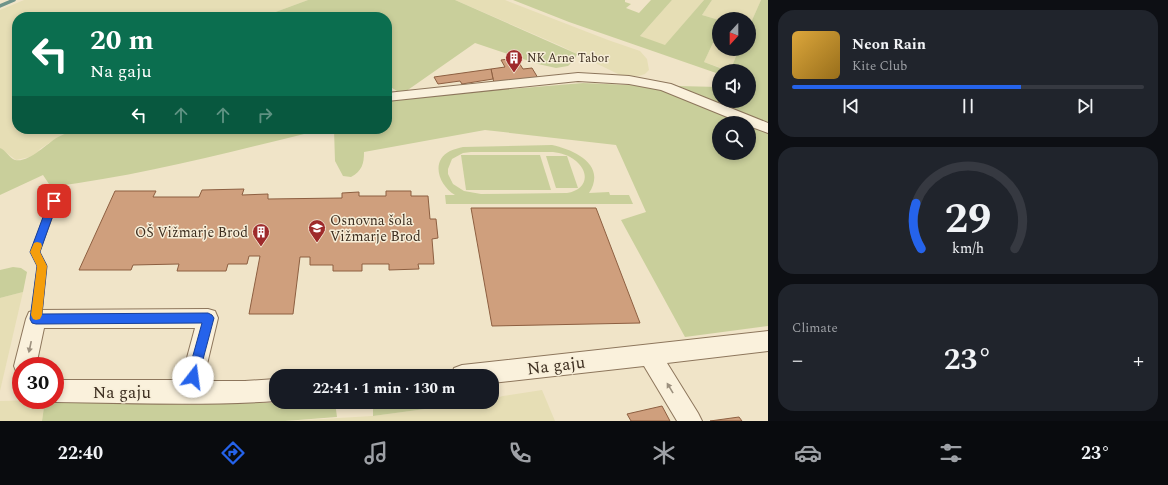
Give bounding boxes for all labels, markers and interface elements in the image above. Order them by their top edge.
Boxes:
north arrow [712,12,756,56]
map controls [712,12,756,160]
text: 20 m [90,19,154,62]
icon: left [24,28,76,80]
text: Neon Rain [852,33,926,56]
building icon: NK Arne Tabor [504,48,524,73]
place label: NK Arne Tabor [527,49,609,68]
text: Kite Club [852,56,907,76]
text: Na gaju [90,58,152,85]
button: sound [712,64,756,108]
icon: previous [840,95,862,117]
icon: pause [957,95,979,117]
icon: next [1074,95,1096,117]
icon: left [128,104,150,126]
icon: ahead [170,104,192,126]
icon: ahead [212,104,234,126]
icon: right [254,104,276,126]
button: search [712,116,756,160]
pin [37,184,71,218]
text: 29 [945,187,991,250]
icon: arrive [43,190,65,212]
place label: Osnovna šola Vižmarje Brod [330,210,421,247]
school or university icon: Osnovna šola Vižmarje Brod [307,218,327,243]
place label: OŠ Vižmarje Brod [135,222,248,243]
building icon: OŠ Vižmarje Brod [251,222,271,247]
text: km/h [952,237,984,259]
text: Climate [792,318,838,338]
text: 23° [944,337,992,383]
one-way arrow [26,340,32,353]
text: − [792,344,803,377]
text: + [1133,344,1144,377]
street label: Na gaju [526,349,587,382]
position arrow [172,356,214,398]
speed limit sign: 30 [12,357,64,409]
text: 22:41 · 1 min · 130 m [313,377,455,400]
street label: Na gaju [93,380,152,406]
one-way arrow [667,382,674,394]
icon: directions [219,439,247,467]
icon: music [362,439,390,467]
icon: phone [506,439,534,467]
icon: climate [650,439,678,467]
icon: car [794,439,822,467]
icon: filters [937,439,965,467]
text: 22:40 [58,440,103,467]
text: 23° [1081,440,1110,467]

